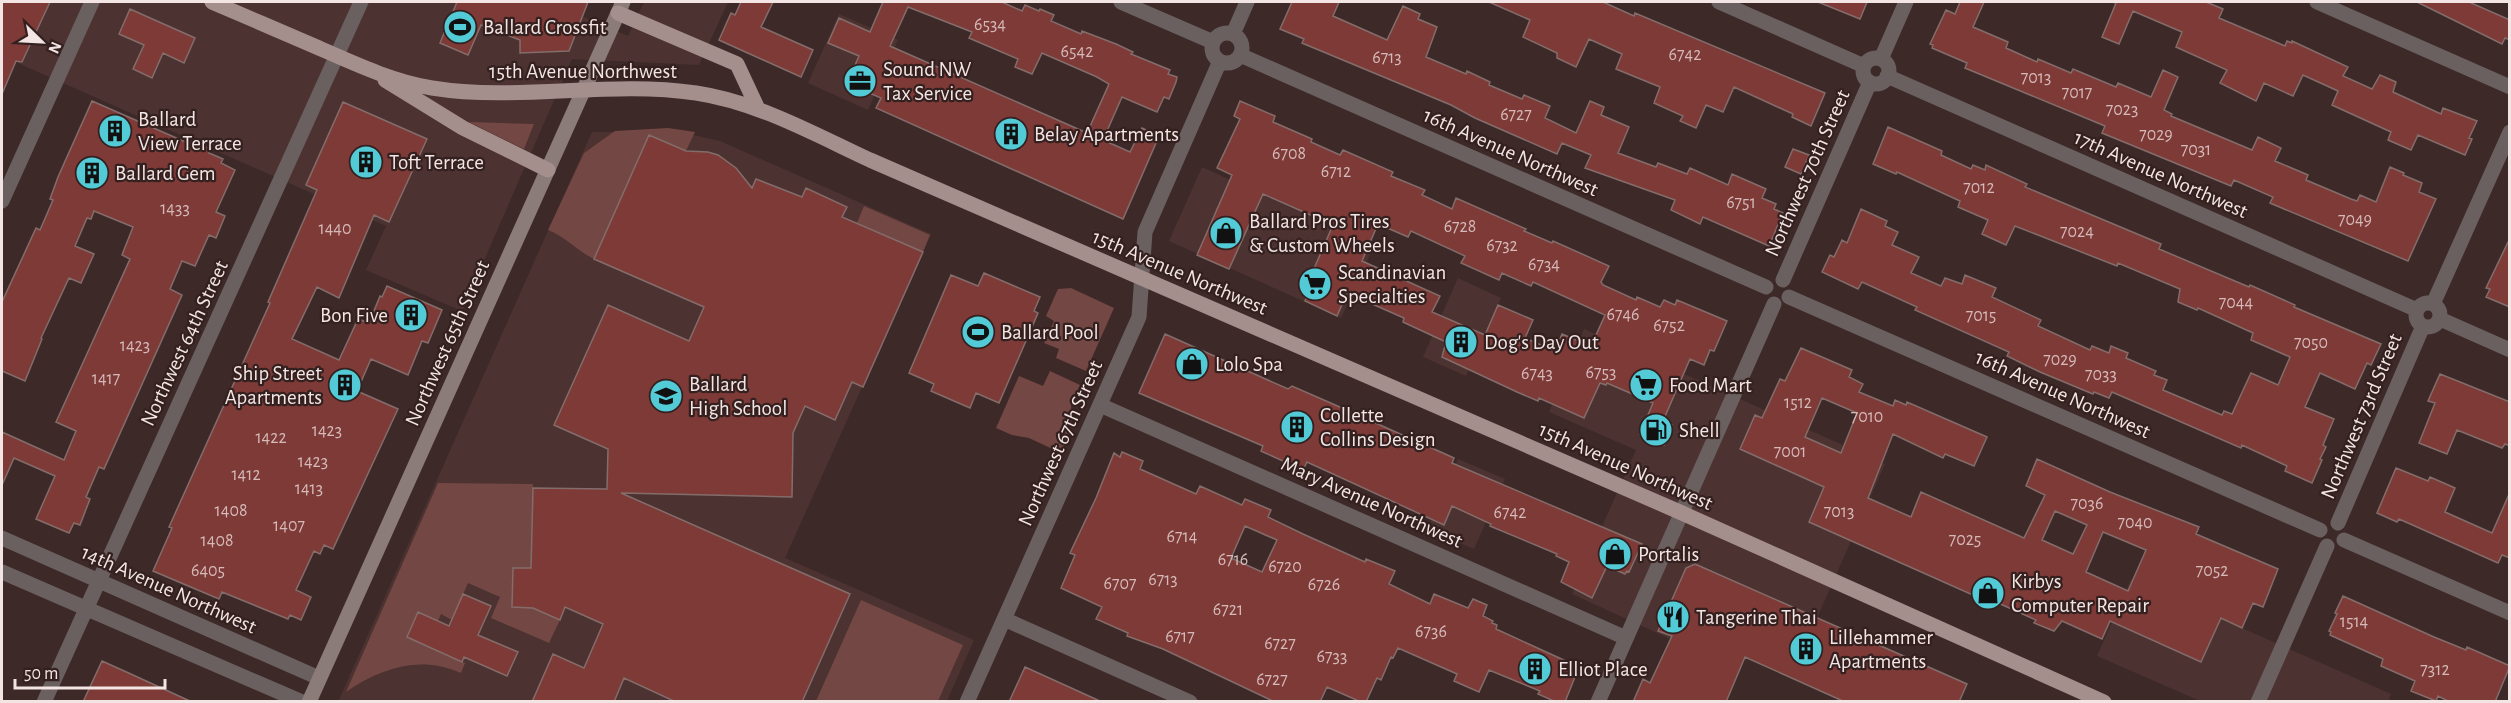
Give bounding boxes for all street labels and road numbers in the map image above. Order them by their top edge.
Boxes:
street label: 15th Avenue Northwest [489,61,677,82]
street label: Northwest 70th Street [1761,87,1854,260]
street label: 16th Avenue Northwest [1420,104,1602,201]
street label: 17th Avenue Northwest [2071,127,2251,222]
street label: 15th Avenue Northwest [1089,226,1271,319]
street label: Northwest 64th Street [137,257,232,429]
street label: Northwest 65th Street [402,257,494,429]
street label: Northwest 73rd Street [2317,330,2406,502]
street label: 16th Avenue Northwest [1972,346,2154,443]
street label: Northwest 67th Street [1015,357,1107,529]
street label: 15th Avenue Northwest [1536,419,1716,514]
street label: Mary Avenue Northwest [1278,453,1466,552]
street label: 14th Avenue Northwest [78,541,260,638]

